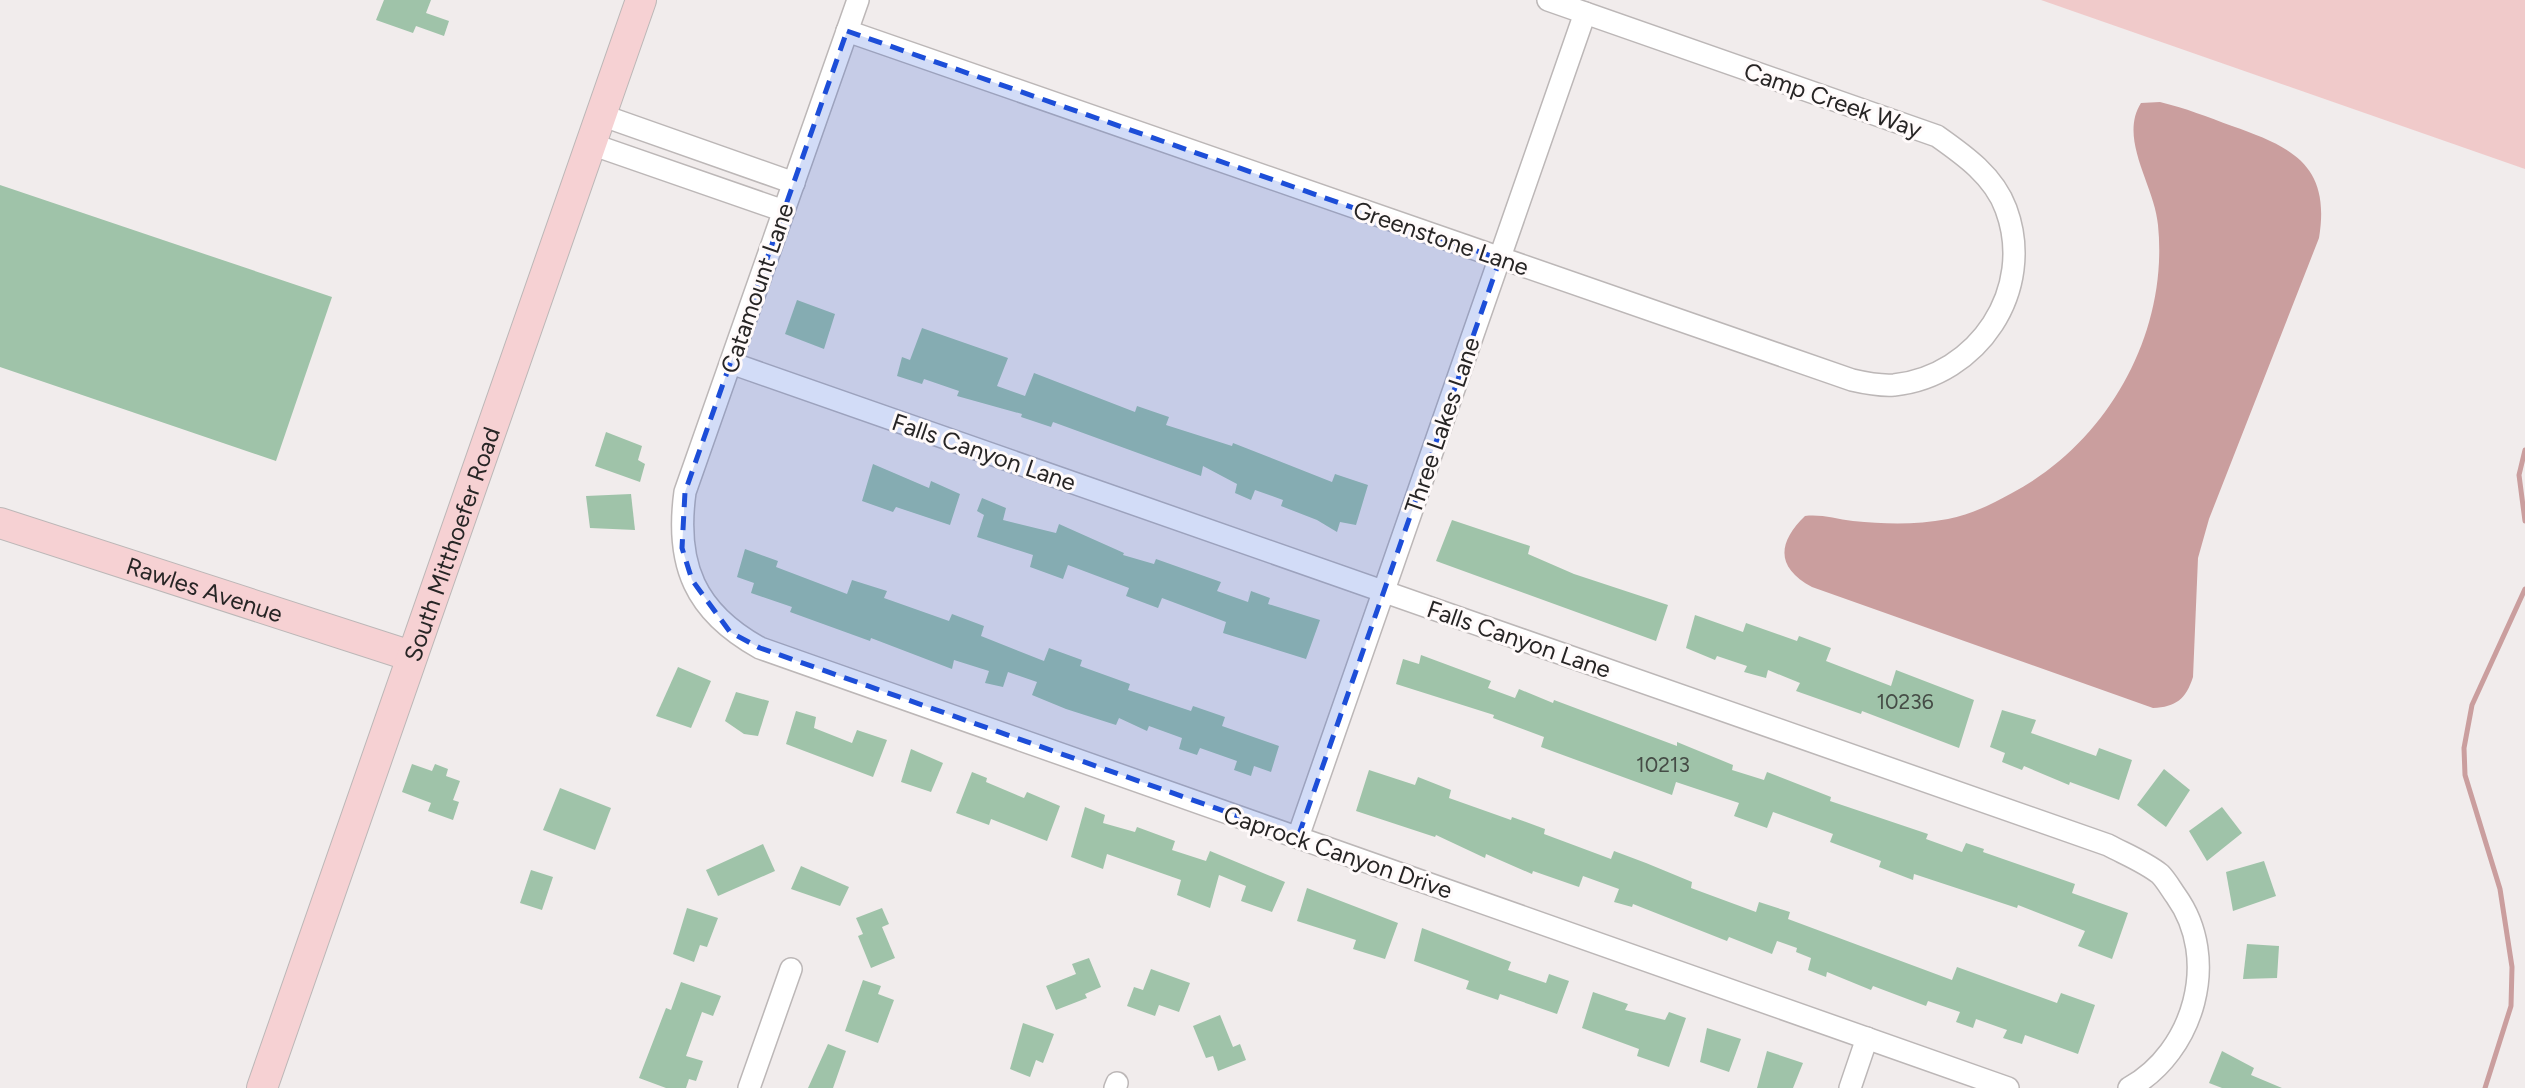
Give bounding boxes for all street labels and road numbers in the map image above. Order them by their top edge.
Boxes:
street label: Camp Creek Way [1740,56,1926,144]
street label: Greenstone Lane [1349,194,1533,282]
street label: Catamount Lane [714,199,800,377]
street label: Three Lakes Lane [1398,333,1486,517]
street label: Falls Canyon Lane [888,407,1080,497]
street label: South Mitthoefer Road [397,423,506,665]
street label: Rawles Avenue [123,550,286,628]
street label: Falls Canyon Lane [1423,594,1615,684]
street label: Caprock Canyon Drive [1220,799,1456,905]

